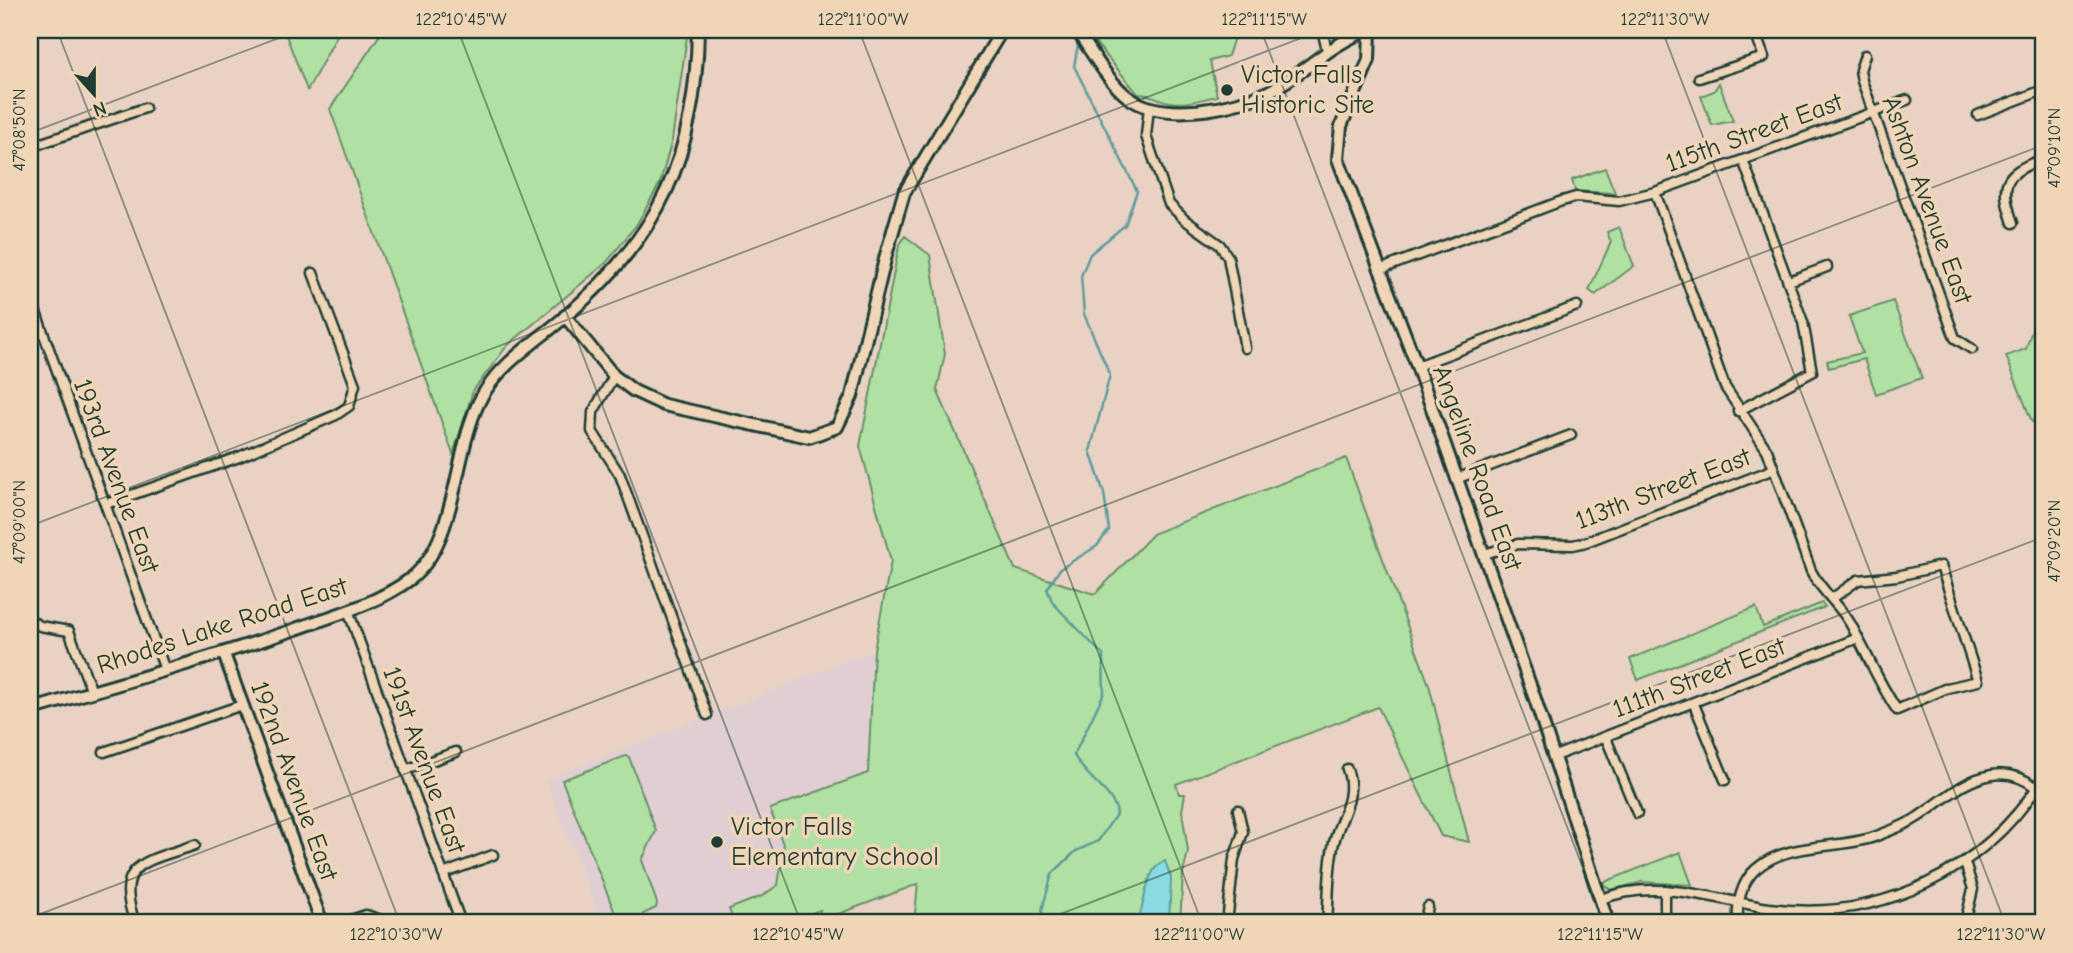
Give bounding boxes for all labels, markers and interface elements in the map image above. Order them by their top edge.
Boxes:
text: 122°10'45"W [415,9,507,30]
text: 122°11'00"W [818,9,909,30]
text: 122°11'15"W [1221,9,1307,30]
text: 122°11'30"W [1621,9,1710,30]
north arrow [60,60,130,130]
place label: Victor Falls Historic Site [1241,60,1374,120]
marker: Victor Falls Historic Site [1219,82,1235,98]
street label: 115th Street East [1662,87,1848,179]
text: 47°08'50"N [9,89,30,171]
street label: Ashton Avenue East [1876,92,1979,309]
text: N [90,96,109,121]
text: 47°09'10"N [2044,108,2065,188]
street label: Angeline Road East [1426,361,1529,576]
street label: 193rd Avenue East [67,375,166,579]
street label: 113th Street East [1571,441,1756,536]
text: 47°09'00"N [9,480,30,564]
text: 47°09'20"N [2044,500,2065,582]
street label: Rhodes Lake Road East [93,571,352,681]
street label: 111th Street East [1609,631,1791,725]
street label: 191st Avenue East [376,663,472,859]
street label: 192nd Avenue East [244,677,344,886]
place label: Victor Falls Elementary School [731,812,939,872]
marker: Victor Falls Elementary School [709,834,725,850]
text: 122°10'30"W [350,924,443,945]
text: 122°10'45"W [752,924,844,945]
text: 122°11'00"W [1154,924,1245,945]
text: 122°11'15"W [1557,924,1643,945]
text: 122°11'30"W [1957,924,2046,945]

